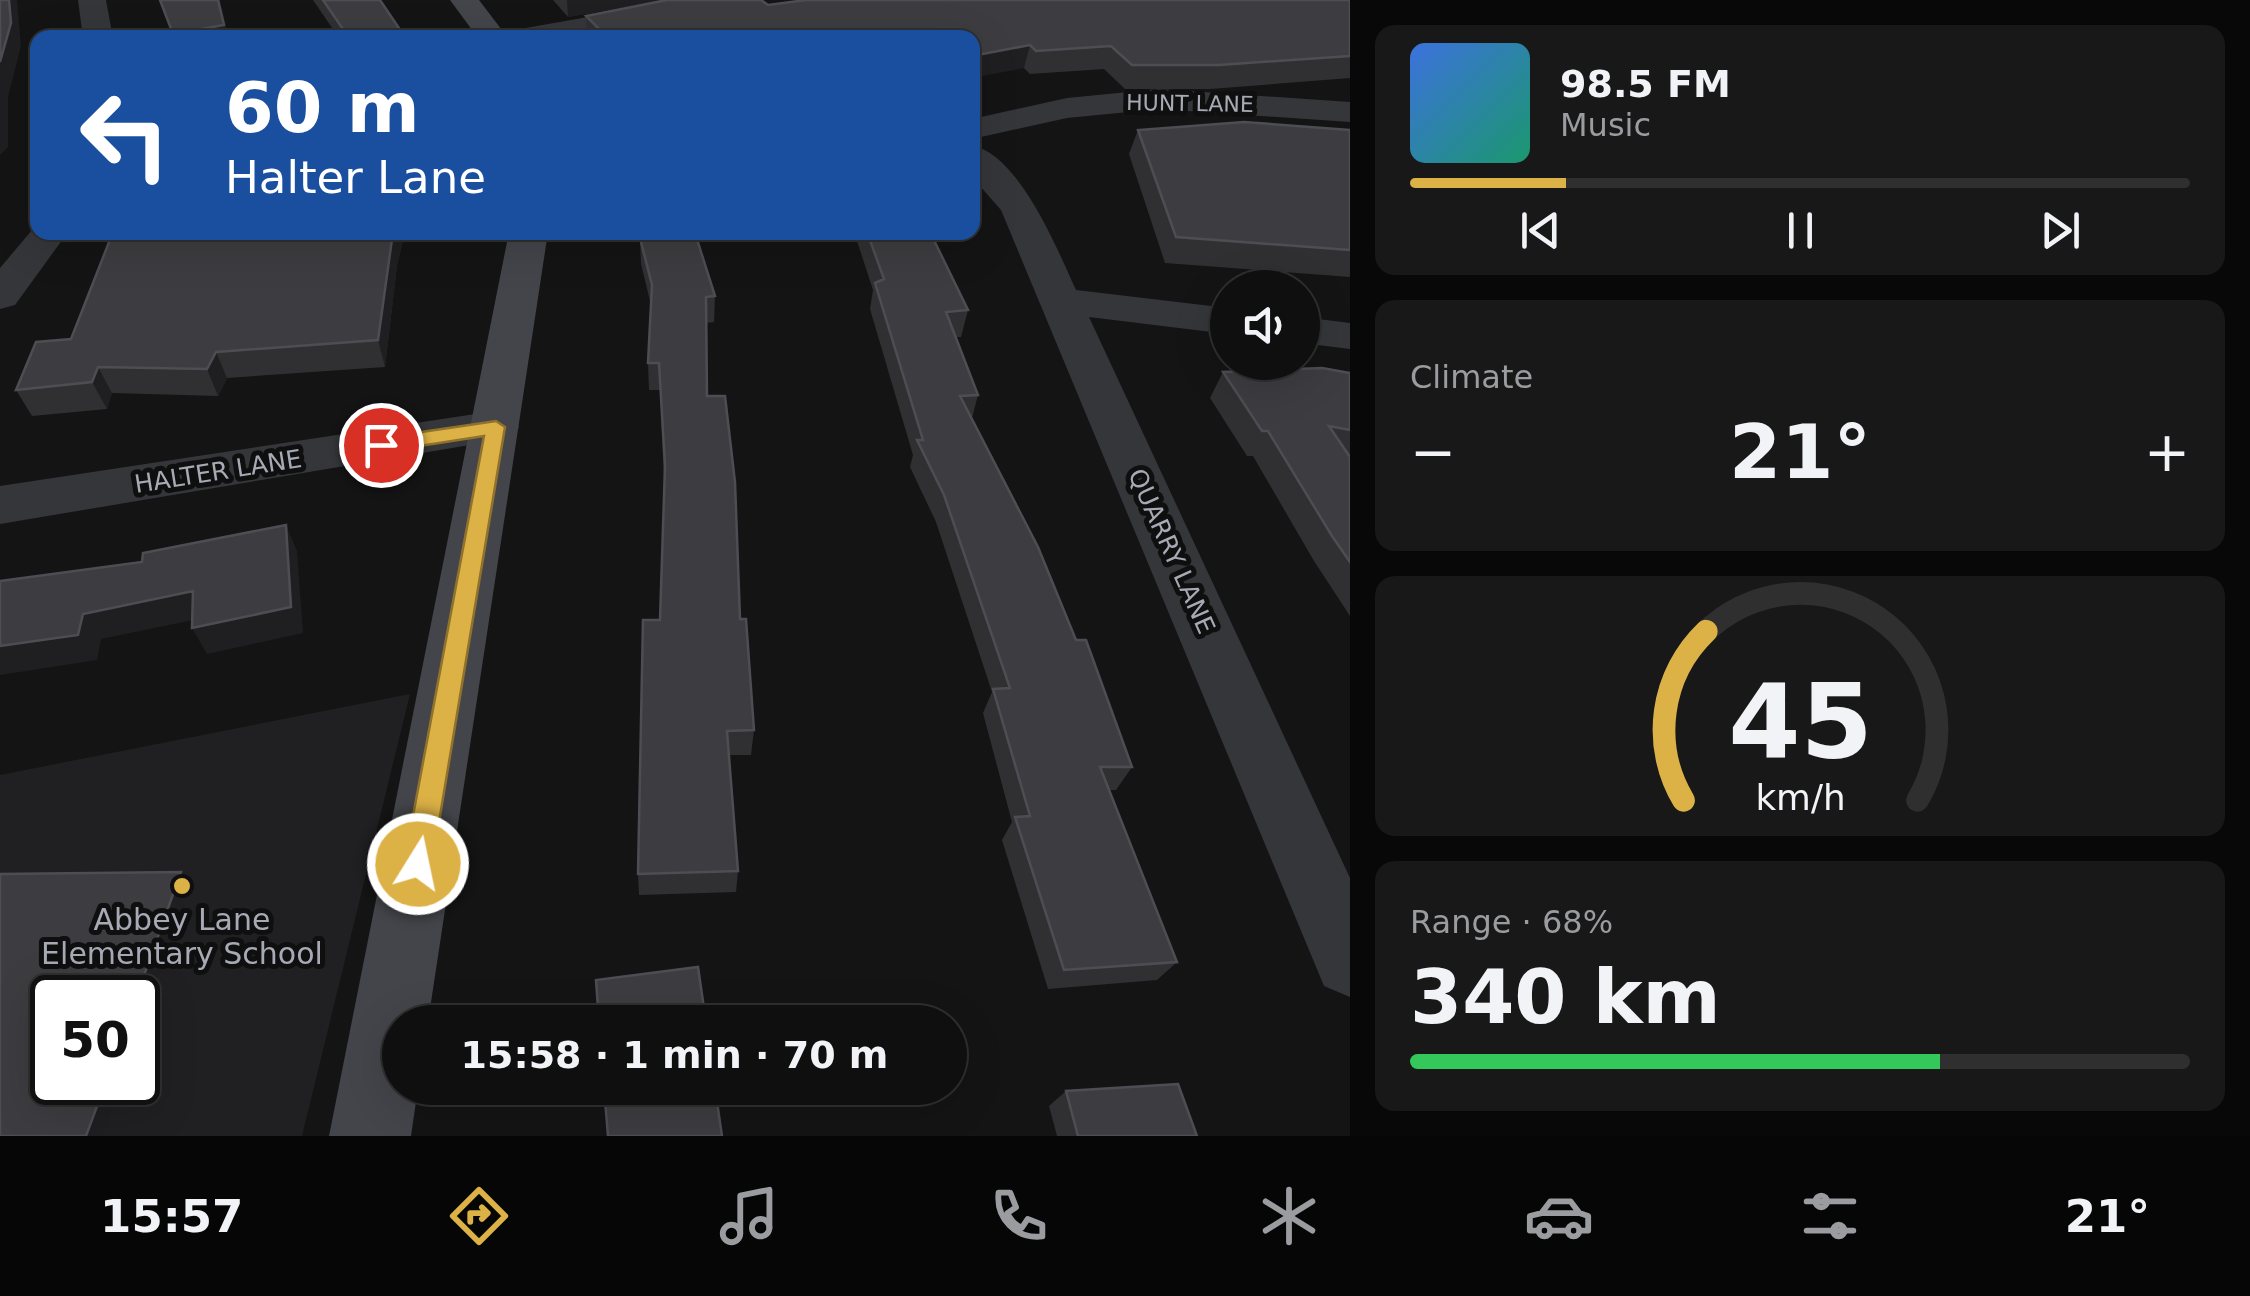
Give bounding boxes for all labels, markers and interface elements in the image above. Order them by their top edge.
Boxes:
text: 98.5 FM [1560,62,1731,106]
text: 60 m [225,67,420,149]
icon: left [60,70,190,200]
street label: HUNT LANE [1126,90,1254,117]
text: Music [1560,106,1651,144]
text: Halter Lane [225,151,486,204]
icon: previous [1513,203,1568,258]
icon: pause [1773,203,1828,258]
icon: next [2033,203,2088,258]
map controls [1210,270,1320,380]
button: sound [1210,270,1320,380]
text: Climate [1410,358,1533,396]
pin [339,403,424,488]
text: 21° [1729,408,1871,496]
icon: arrive [354,418,409,473]
text: − [1410,420,1456,484]
text: + [2144,420,2190,484]
street label: HALTER LANE [132,444,304,499]
street label: QUARRY LANE [1122,464,1221,638]
text: 45 [1728,661,1872,783]
text: km/h [1755,777,1845,818]
position arrow [366,812,470,916]
marker: Abbey Lane Elementary School [171,875,193,897]
place label: Abbey Lane Elementary School [41,902,323,971]
text: Range · 68% [1410,903,1613,941]
text: 340 km [1410,953,1721,1041]
speed limit sign: 50 [30,975,160,1105]
text: 15:58 · 1 min · 70 m [461,1033,888,1077]
icon: directions [444,1181,514,1251]
icon: music [714,1181,784,1251]
icon: phone [984,1181,1054,1251]
icon: climate [1254,1181,1324,1251]
icon: car [1524,1181,1594,1251]
icon: filters [1795,1181,1865,1251]
text: 15:57 [100,1190,243,1243]
text: 21° [2065,1190,2150,1243]

